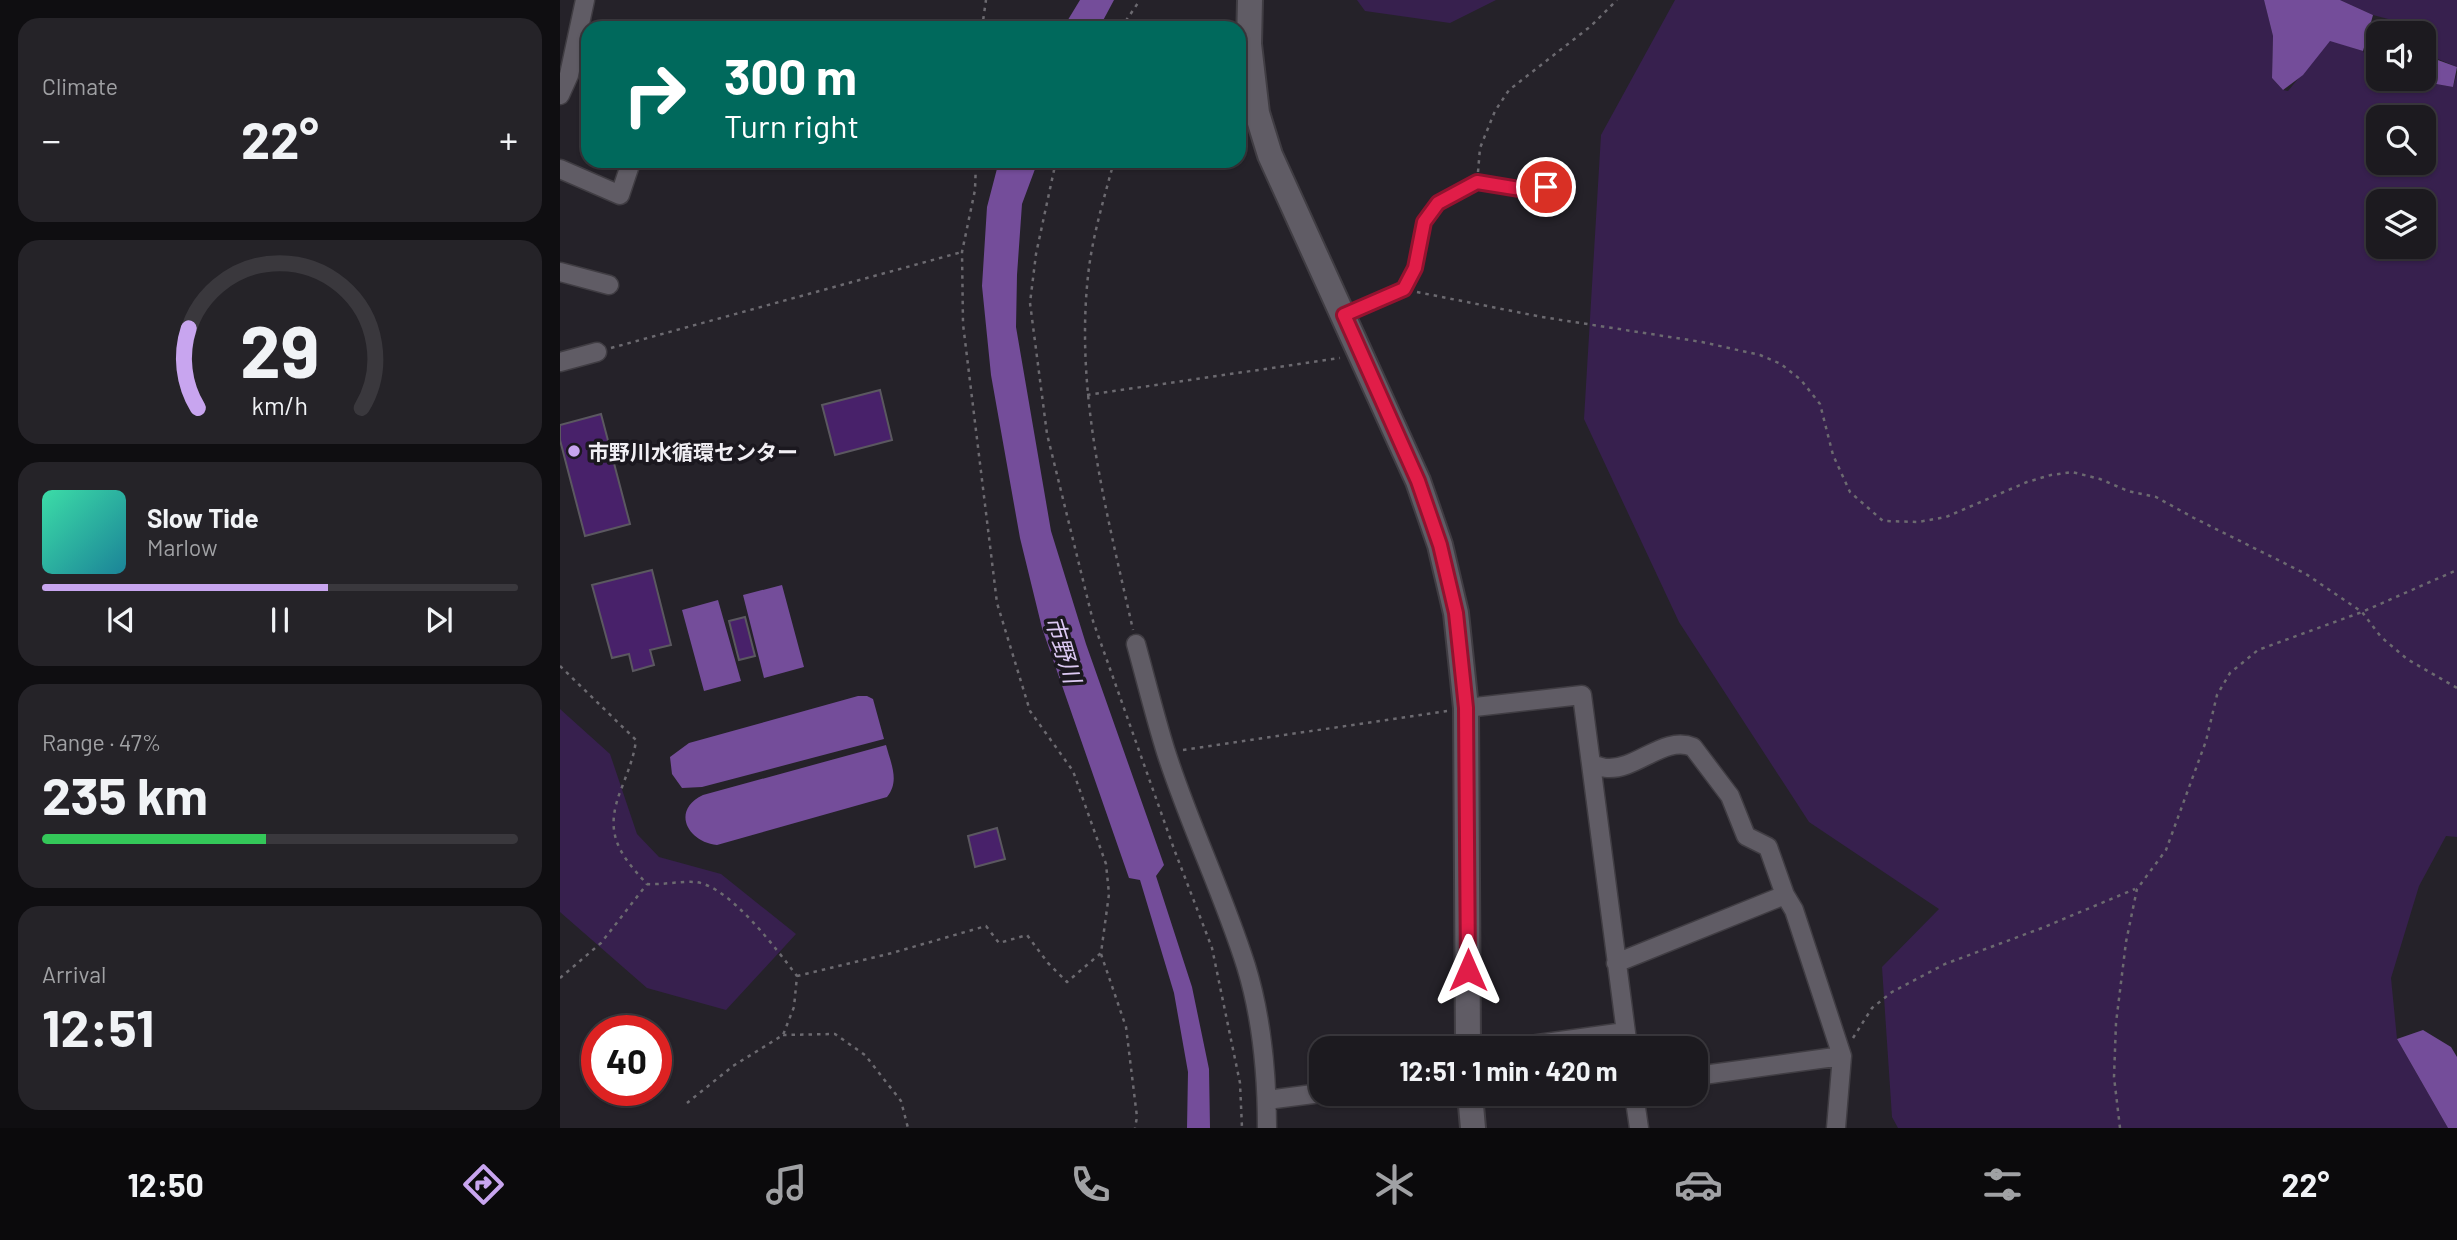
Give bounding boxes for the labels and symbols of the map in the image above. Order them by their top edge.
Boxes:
pin [1516,157,1576,217]
place label: 市野川水循環センター [588,439,798,464]
marker: 市野川水循環センター [566,443,582,459]
water label: 市野川 [1041,612,1088,689]
position arrow [1431,933,1505,1007]
speed limit sign: 40 [581,1015,672,1106]

